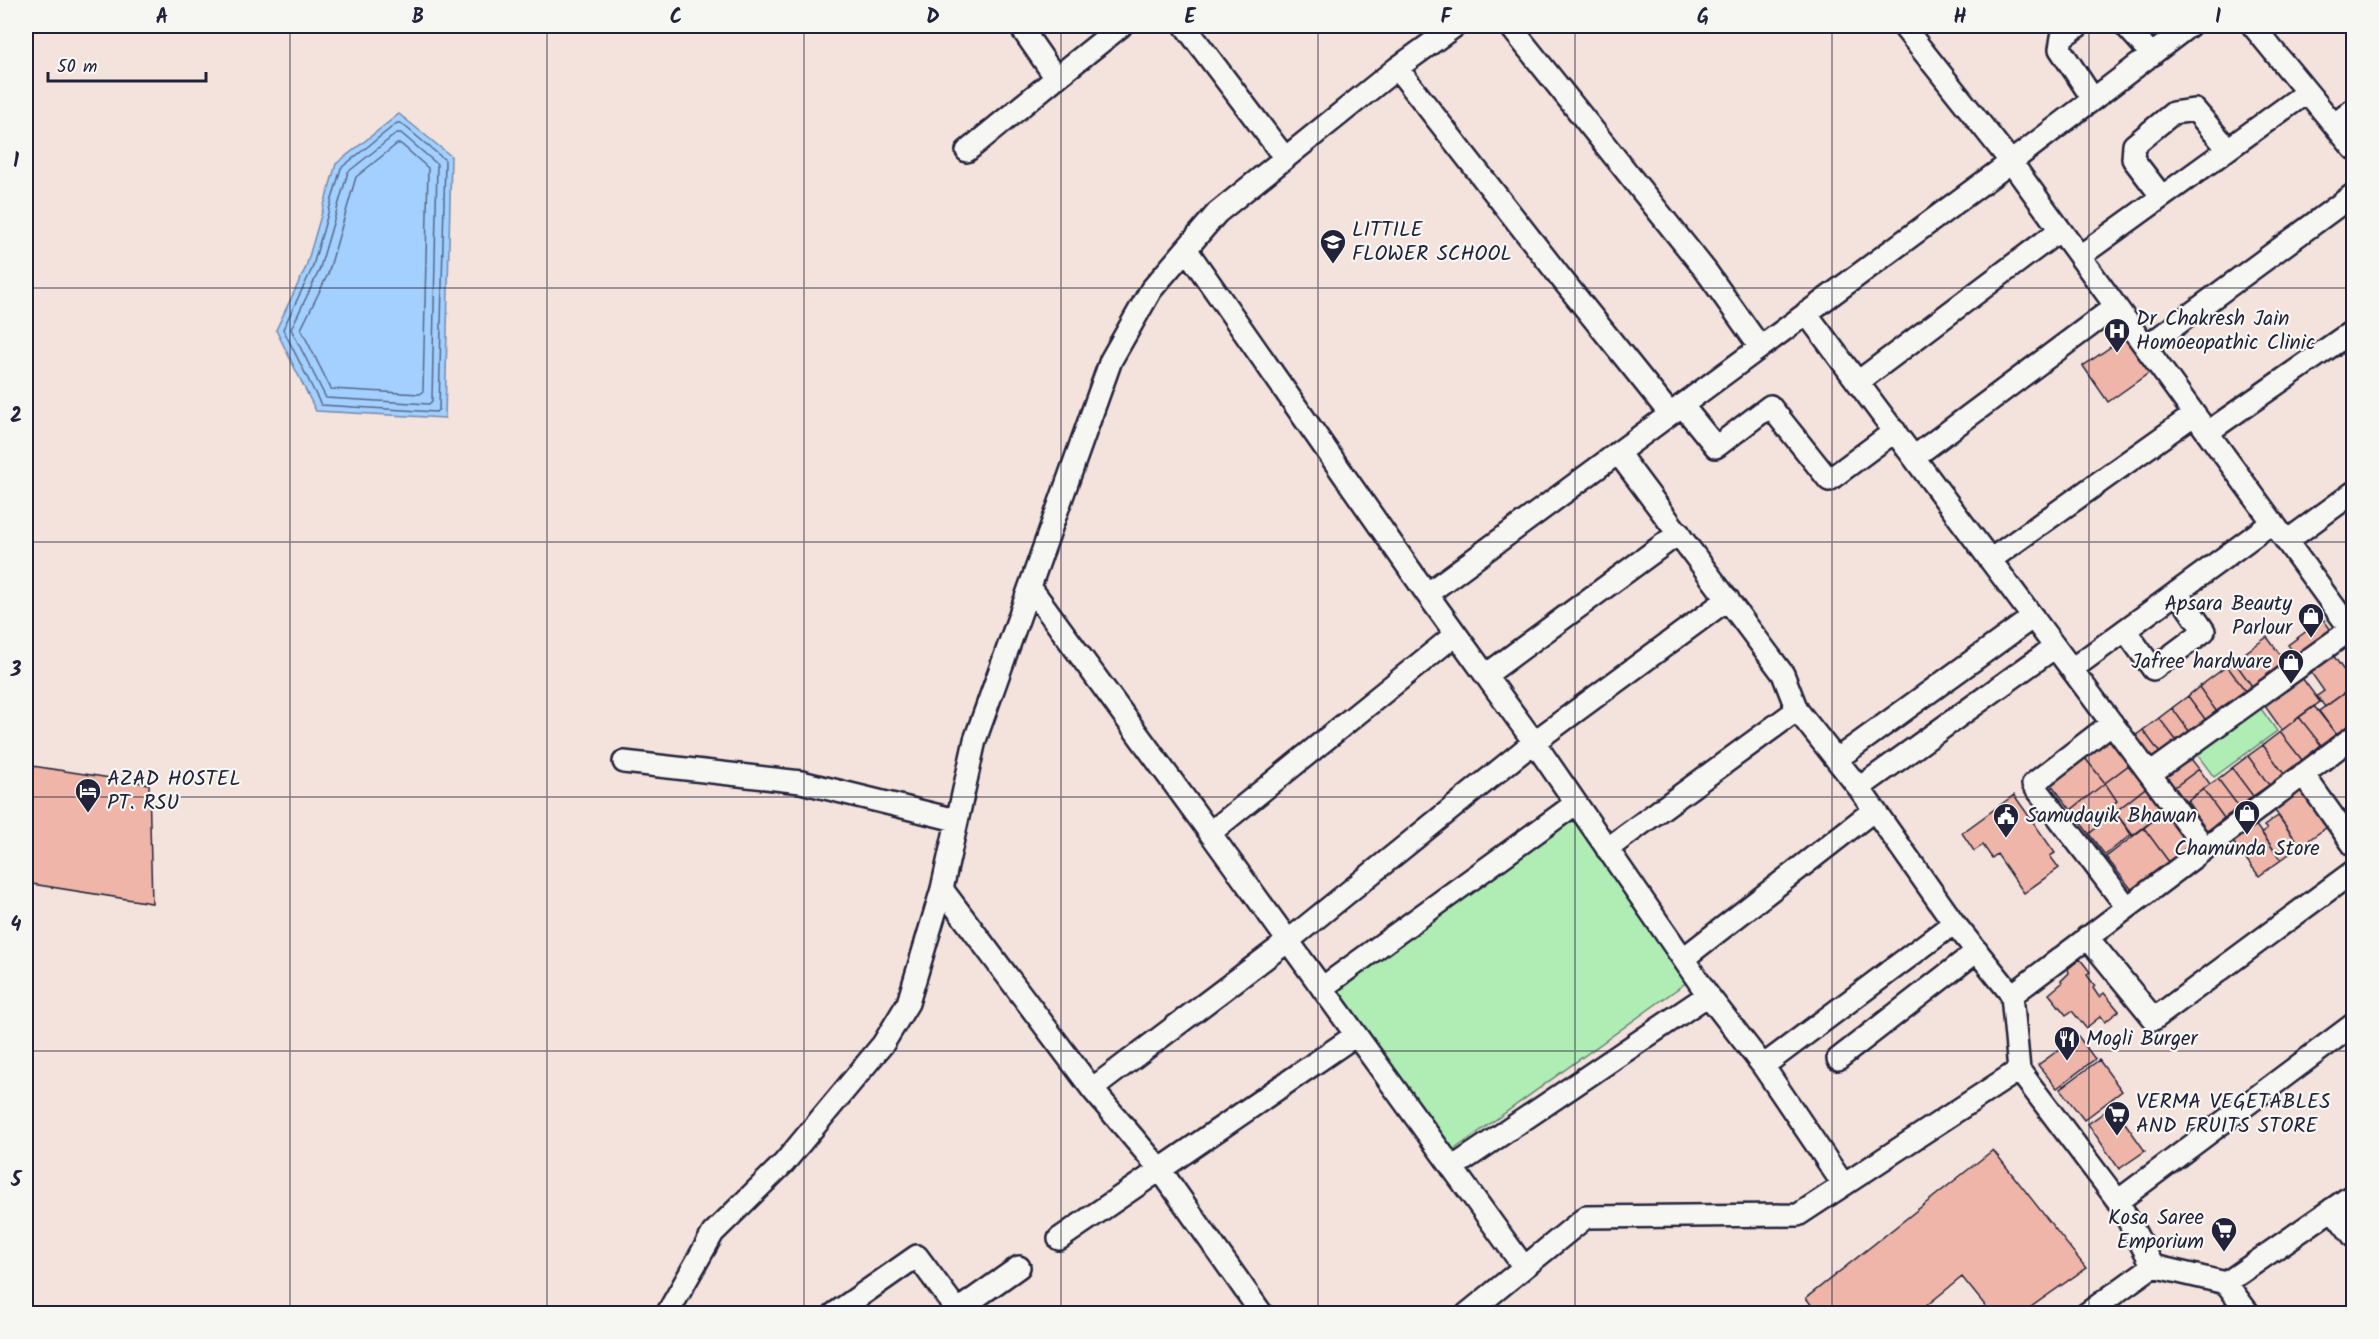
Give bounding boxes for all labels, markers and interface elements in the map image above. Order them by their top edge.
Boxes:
text: A [156,2,168,34]
text: B [412,2,424,34]
text: C [670,2,682,34]
text: D [926,2,940,34]
text: E [1184,2,1196,34]
text: F [1441,2,1453,34]
text: G [1697,2,1709,34]
text: H [1953,2,1967,34]
text: I [2215,2,2221,34]
scale bar [48,45,206,83]
text: 50 m [57,53,97,82]
text: 1 [13,146,19,178]
place label: LITTILE FLOWER SCHOOL [1352,214,1512,271]
school or university icon: LITTILE FLOWER SCHOOL [1318,227,1348,265]
place label: Dr Chakresh Jain Homoeopathic Clinic [2136,303,2315,360]
hospital icon: Dr Chakresh Jain Homoeopathic Clinic [2102,316,2132,354]
text: 2 [10,401,22,433]
place label: Apsara Beauty Parlour [2164,588,2293,645]
shop icon: Apsara Beauty Parlour [2296,601,2326,639]
place label: Jafree hardware [2131,646,2273,679]
shop icon: Jafree hardware [2276,647,2306,685]
text: 3 [10,655,22,687]
place label: AZAD HOSTEL PT. RSU [107,763,241,820]
hotel icon: AZAD HOSTEL PT. RSU [73,776,103,814]
shop icon: Chamunda Store [2232,798,2262,836]
place label: Samudayik Bhawan [2026,800,2197,833]
public building icon: Samudayik Bhawan [1991,801,2021,839]
place label: Chamunda Store [2174,833,2320,866]
text: 4 [11,910,22,942]
place label: Mogli Burger [2086,1023,2198,1056]
restaurant icon: Mogli Burger [2052,1024,2082,1062]
place label: VERMA VEGETABLES AND FRUITS STORE [2136,1086,2330,1143]
supermarket icon: VERMA VEGETABLES AND FRUITS STORE [2102,1099,2132,1137]
text: 5 [10,1165,23,1197]
place label: Kosa Saree Emporium [2108,1202,2205,1259]
supermarket icon: Kosa Saree Emporium [2209,1215,2239,1253]

